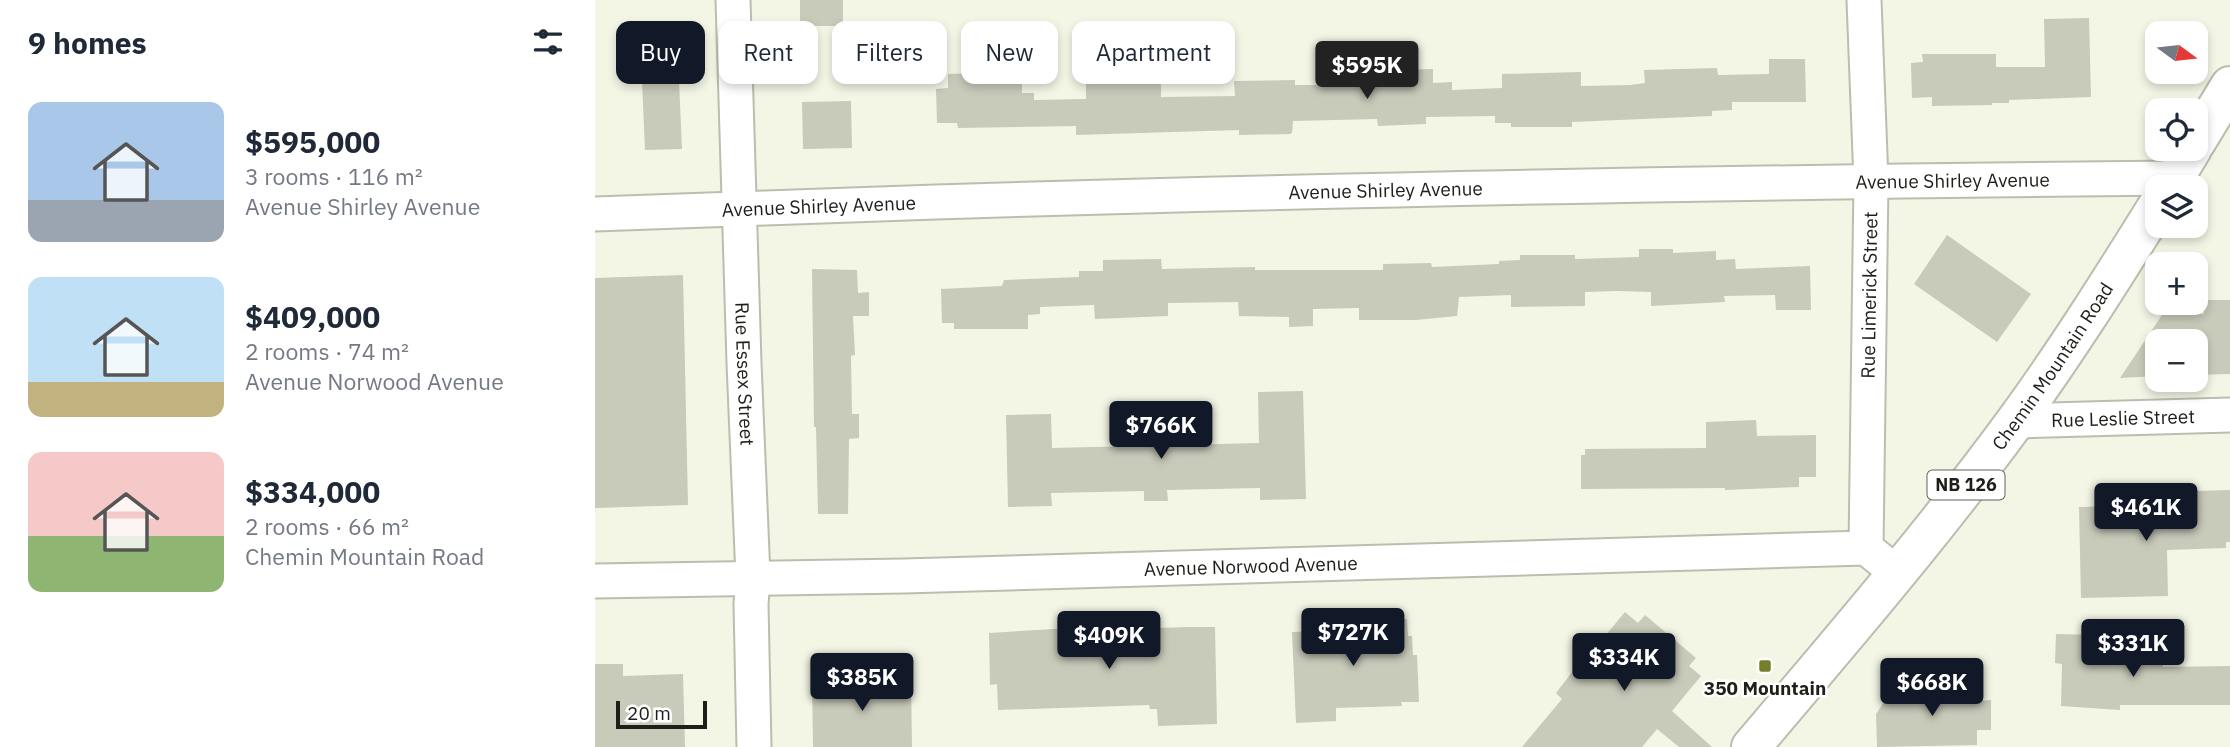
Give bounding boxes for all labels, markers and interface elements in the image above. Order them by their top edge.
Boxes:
chip: Buy [616,21,705,84]
chip: Rent [719,21,818,84]
chip: Filters [832,21,947,84]
chip: New [961,21,1058,84]
chip: Apartment [1072,21,1235,84]
north arrow [2145,21,2209,84]
map controls [2145,21,2208,392]
text: 9 homes [28,23,147,62]
icon: filters [529,23,567,61]
pin: $595K [1318,42,1416,101]
text: $595K [1331,49,1403,79]
button: locate [2145,98,2208,161]
text: $595,000 [245,122,380,161]
icon: home [84,130,168,214]
text: 3 rooms · 116 m² [245,161,423,191]
street label: Avenue Shirley Avenue [1855,167,2050,194]
button: layers [2145,175,2208,238]
street label: Avenue Shirley Avenue [1288,176,1483,204]
text: Avenue Shirley Avenue [245,191,480,221]
street label: Avenue Shirley Avenue [721,191,916,222]
street label: Rue Limerick Street [1856,211,1882,379]
button: + [2145,252,2208,315]
street label: Chemin Mountain Road [1986,278,2118,455]
text: $409,000 [245,297,380,336]
street label: Rue Essex Street [730,302,759,446]
icon: home [84,305,168,389]
button: − [2145,329,2208,392]
text: 2 rooms · 74 m² [245,336,409,366]
text: Avenue Norwood Avenue [245,366,504,396]
pin: $766K [1112,402,1210,461]
street label: Rue Leslie Street [2051,404,2195,432]
text: $766K [1125,409,1197,439]
road number: NB 126 [1927,471,2005,500]
text: $334,000 [245,472,380,511]
icon: home [84,480,168,564]
pin: $461K [2097,484,2195,543]
text: $461K [2110,491,2182,521]
text: 2 rooms · 66 m² [245,511,409,541]
text: Chemin Mountain Road [245,541,484,571]
street label: Avenue Norwood Avenue [1144,551,1358,581]
pin: $727K [1304,608,1402,668]
pin: $409K [1060,612,1158,671]
text: $727K [1317,616,1389,646]
text: $409K [1073,619,1145,649]
pin: $331K [2084,620,2182,679]
text: $331K [2097,627,2169,657]
pin: $334K [1575,634,1673,693]
text: $334K [1588,641,1660,671]
pin: $385K [813,654,911,713]
marker: 350 Mountain [1757,658,1773,674]
pin: $668K [1883,658,1981,718]
text: $385K [826,661,898,691]
text: $668K [1896,666,1968,696]
place label: 350 Mountain [1704,676,1826,700]
scale bar [616,698,707,730]
text: 20 m [627,701,671,725]

